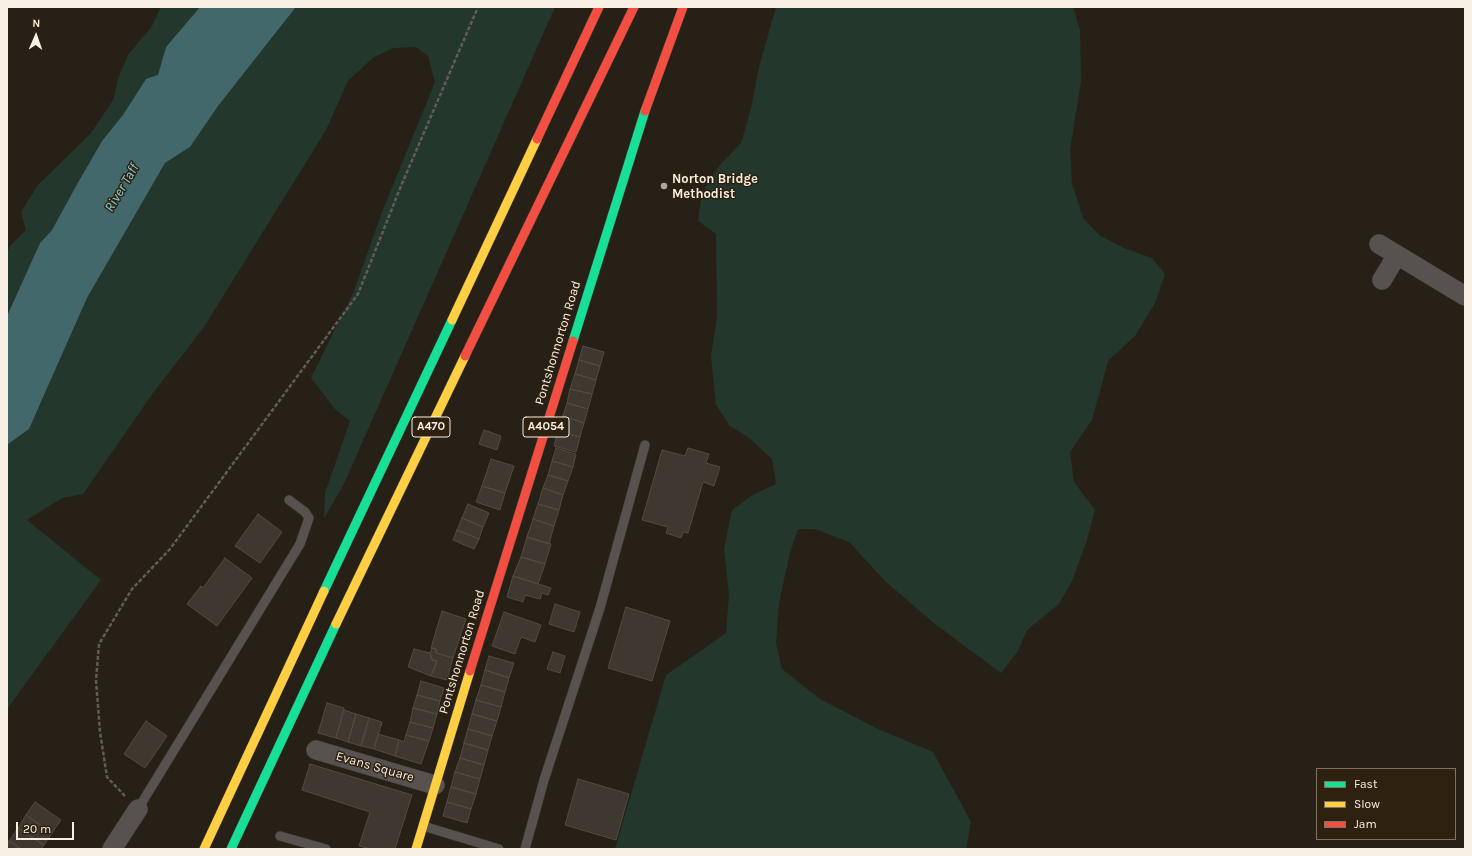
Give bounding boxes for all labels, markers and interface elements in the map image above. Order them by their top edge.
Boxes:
north arrow [16,16,56,56]
text: N [32,17,41,30]
water label: River Taff [101,161,143,215]
place label: Norton Bridge Methodist [672,171,758,202]
marker: Norton Bridge Methodist [659,181,669,191]
street label: Pontshonnorton Road [532,279,584,407]
road number: A470 [412,417,450,437]
road number: A4054 [523,417,569,437]
street label: Pontshonnorton Road [436,588,488,716]
street label: Evans Square [334,748,416,786]
legend [1316,768,1456,840]
text: Fast [1354,777,1377,791]
text: Slow [1354,797,1380,811]
scale bar [18,814,76,840]
text: Jam [1354,817,1377,831]
text: 20 m [23,822,51,836]

